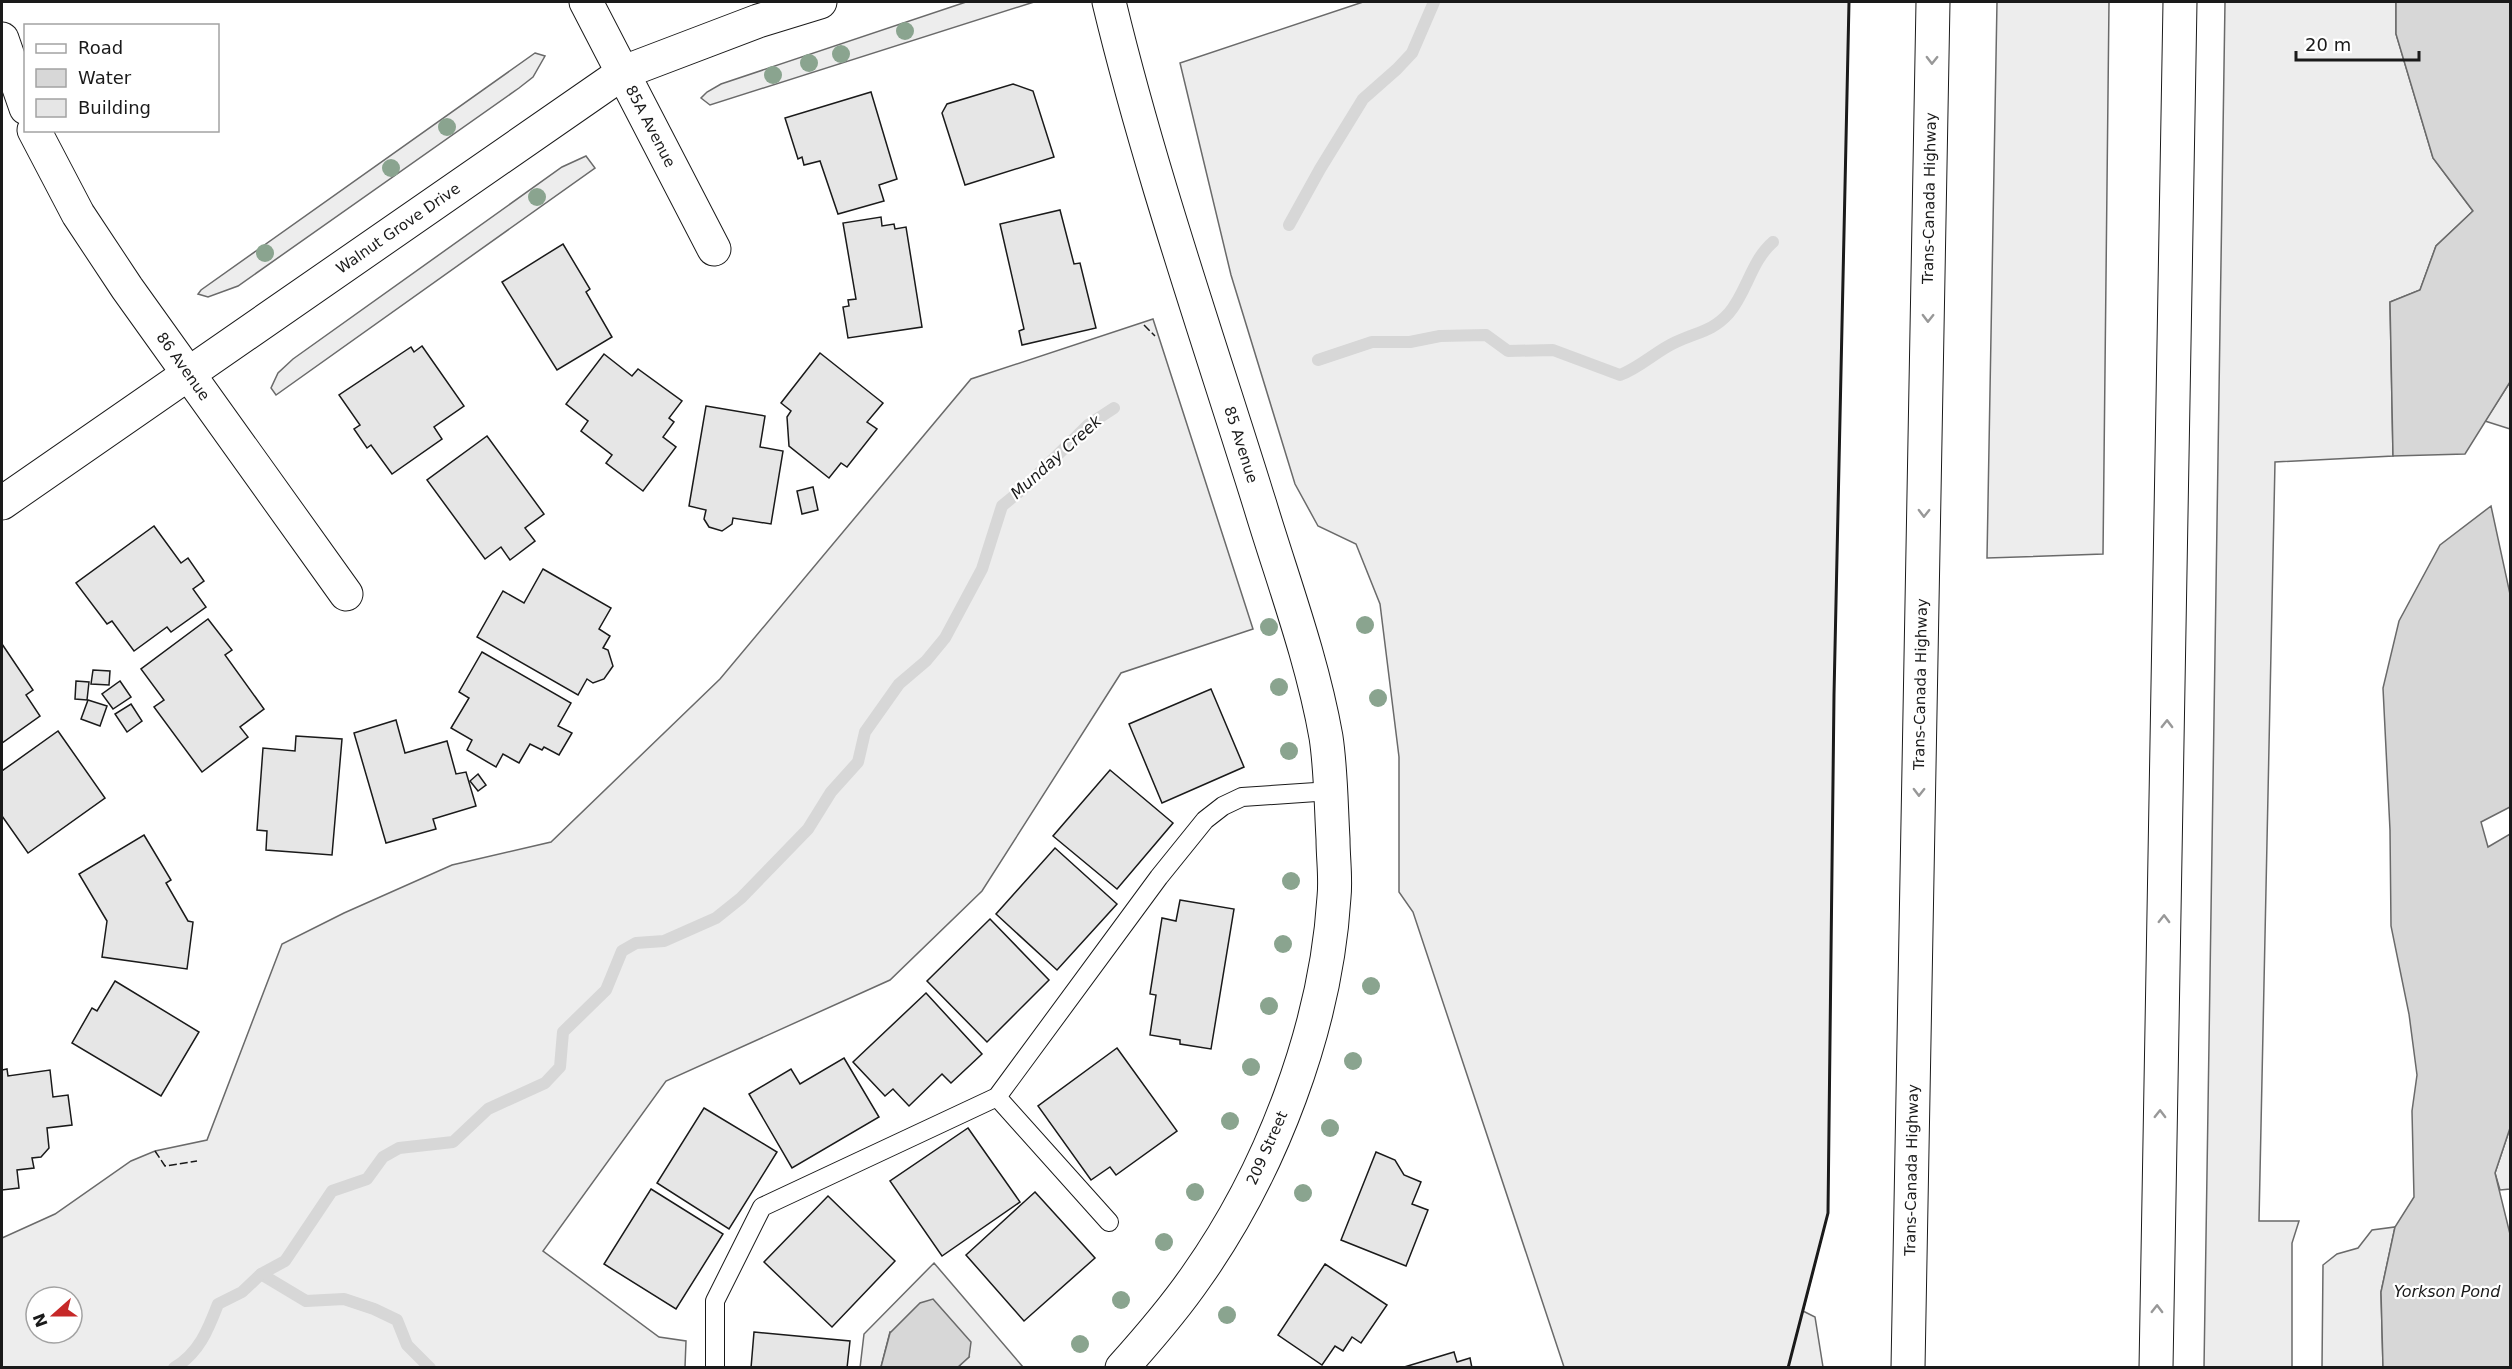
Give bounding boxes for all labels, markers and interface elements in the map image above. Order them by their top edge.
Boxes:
legend [24,24,219,132]
scale bar [2296,24,2419,62]
text: 20 m [2305,34,2351,55]
text: Road [78,37,123,58]
one-way arrow [1926,55,1938,64]
text: Water [78,67,132,88]
street label: 85A Avenue [622,82,679,170]
text: Building [78,97,151,118]
street label: Trans-Canada Highway [1919,112,1940,285]
street label: Walnut Grove Drive [333,179,464,278]
one-way arrow [1921,313,1934,322]
street label: 86 Avenue [153,329,214,404]
street label: 85 Avenue [1220,404,1262,485]
water label: Munday Creek [1007,411,1106,503]
one-way arrow [1918,508,1930,517]
street label: Trans-Canada Highway [1910,598,1931,771]
one-way arrow [2161,720,2173,729]
one-way arrow [1913,787,1925,796]
one-way arrow [2158,915,2170,924]
street label: Trans-Canada Highway [1901,1084,1922,1257]
street label: 209 Street [1243,1108,1291,1188]
one-way arrow [2154,1110,2167,1119]
water label: Yorkson Pond [2394,1282,2501,1301]
north arrow [24,1285,84,1345]
one-way arrow [2151,1305,2163,1314]
text: N [29,1311,52,1330]

